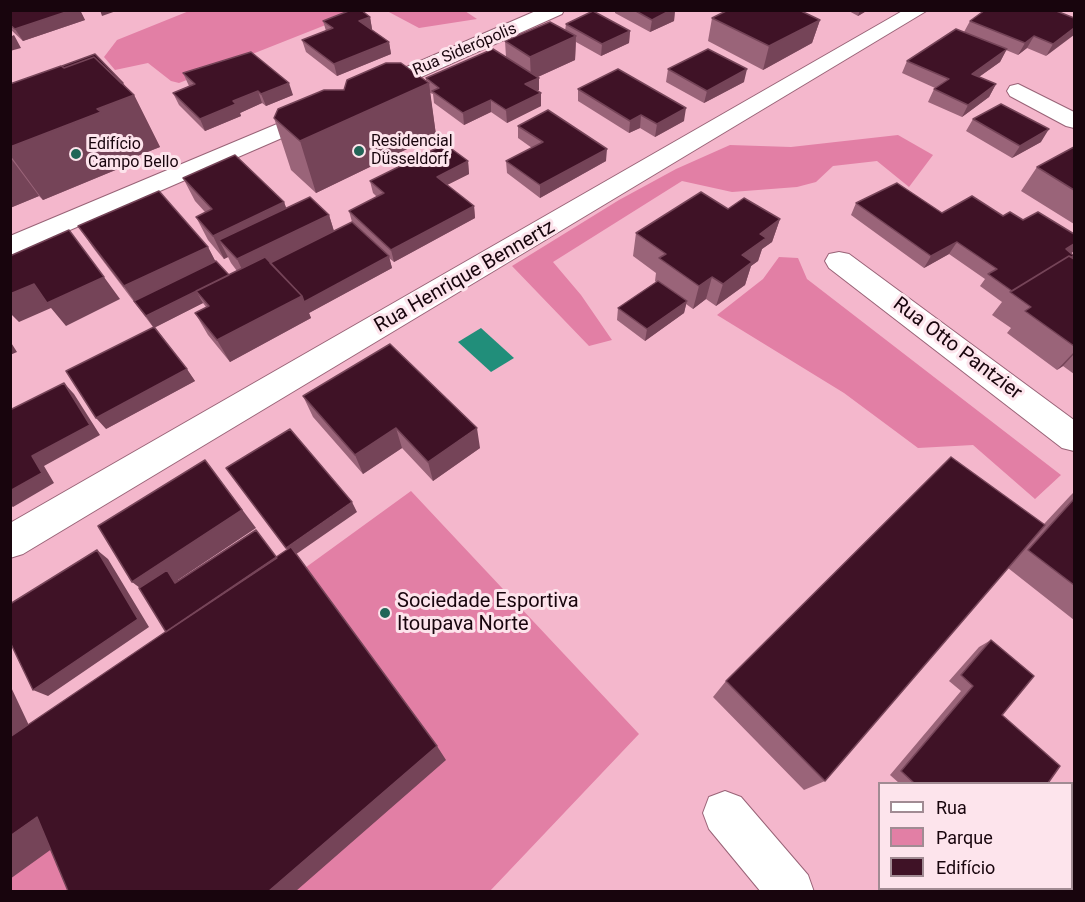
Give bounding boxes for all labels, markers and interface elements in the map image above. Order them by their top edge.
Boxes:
street label: Rua Siderópolis [410,20,520,80]
place label: Residencial Düsseldorf [371,132,453,170]
place label: Edifício Campo Bello [88,135,179,173]
marker: Residencial Düsseldorf [352,144,366,158]
marker: Edifício Campo Bello [69,147,83,161]
street label: Rua Henrique Bennertz [371,216,559,338]
street label: Rua Otto Pantzier [888,293,1026,405]
place label: Sociedade Esportiva Itoupava Norte [397,590,579,637]
marker: Sociedade Esportiva Itoupava Norte [378,606,392,620]
legend [878,782,1073,890]
text: Rua [936,797,967,818]
text: Parque [936,827,993,848]
text: Edifício [936,857,995,878]

